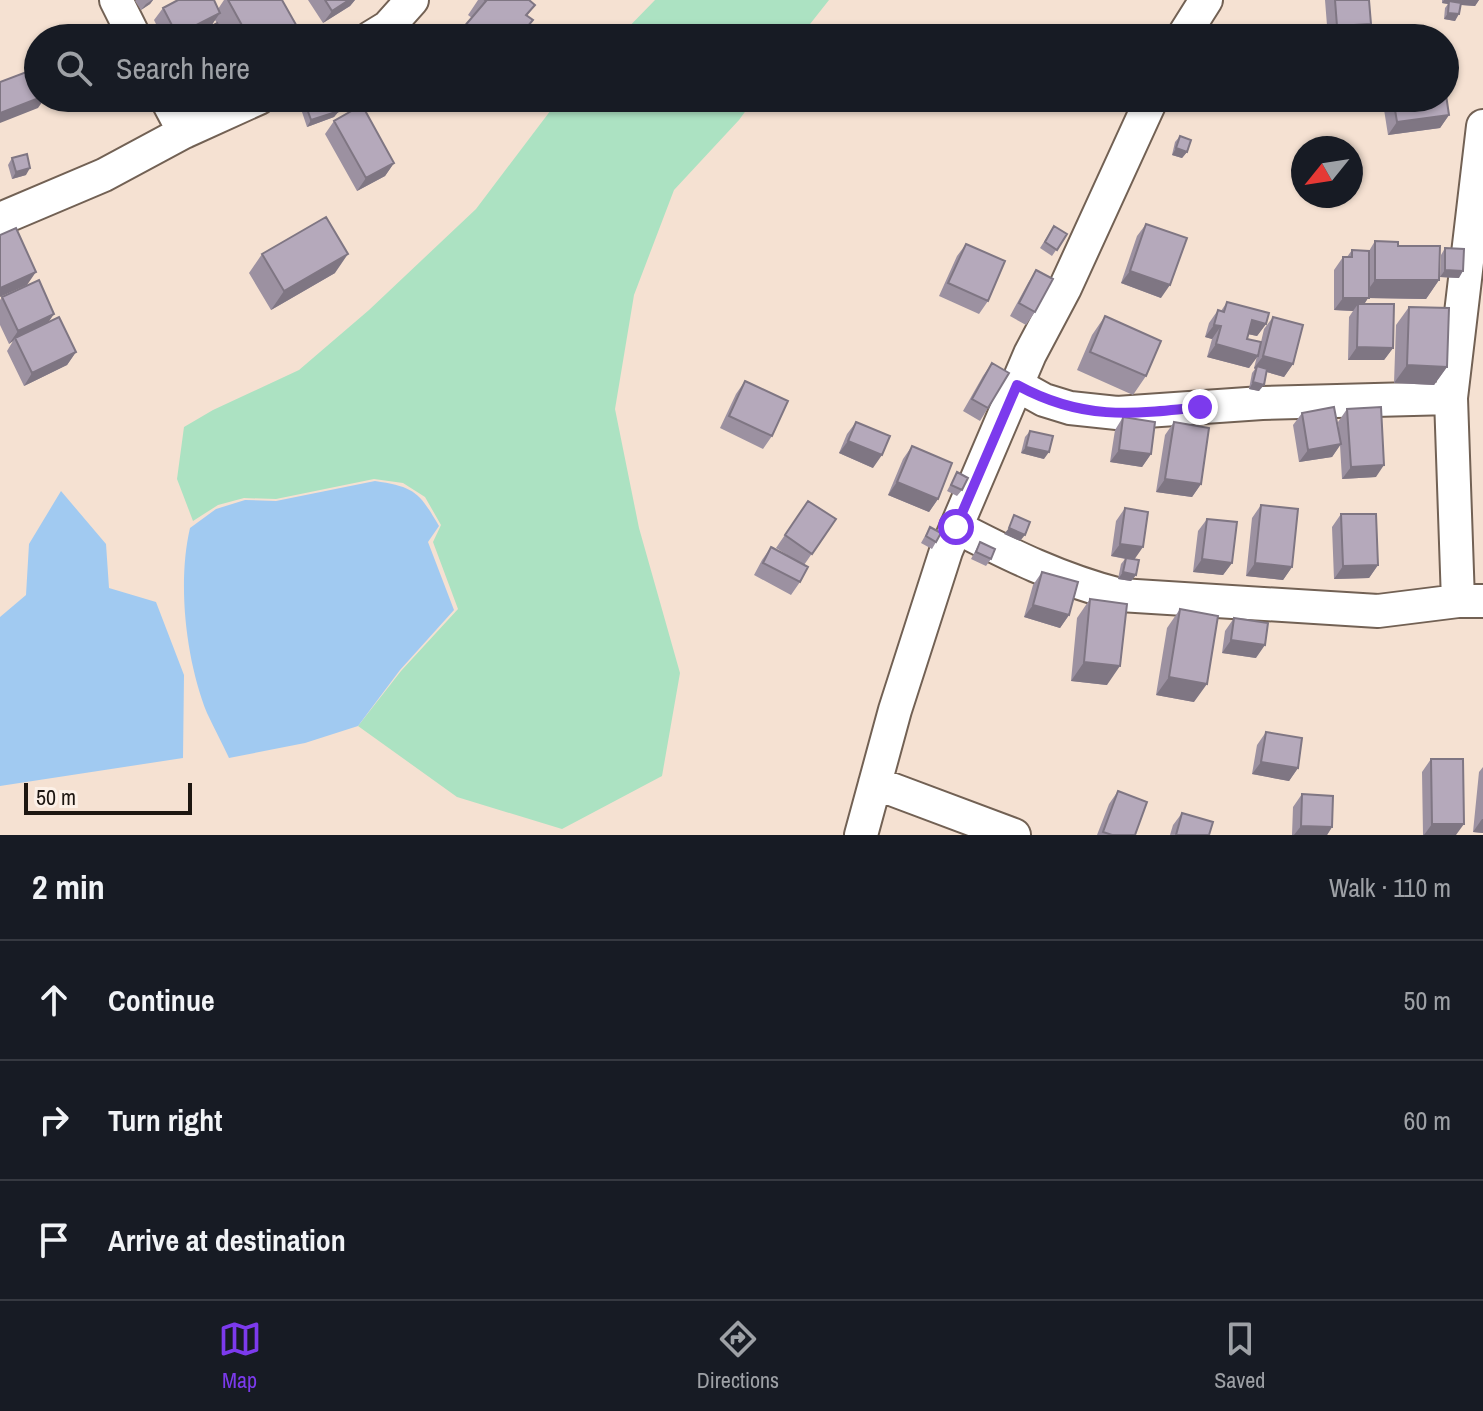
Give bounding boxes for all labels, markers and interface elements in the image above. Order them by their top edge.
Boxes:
search box [24,24,1459,112]
icon: search [52,46,96,90]
text: Search here [116,48,250,88]
north arrow [1291,136,1363,208]
route end [1182,389,1218,425]
route start [938,509,974,545]
scale bar [24,779,192,815]
text: 50 m [36,782,76,812]
text: 2 min [32,864,105,910]
text: Walk · 110 m [1329,870,1451,905]
icon: ahead [32,978,76,1022]
text: Continue [108,980,215,1020]
text: 50 m [1404,983,1451,1018]
icon: right [32,1098,76,1142]
text: Turn right [108,1100,222,1140]
text: 60 m [1404,1103,1451,1138]
icon: arrive [32,1218,76,1262]
text: Arrive at destination [108,1220,346,1260]
tab: Map [218,1317,262,1395]
tab: Directions [697,1317,779,1395]
tab: Saved [1214,1317,1265,1395]

